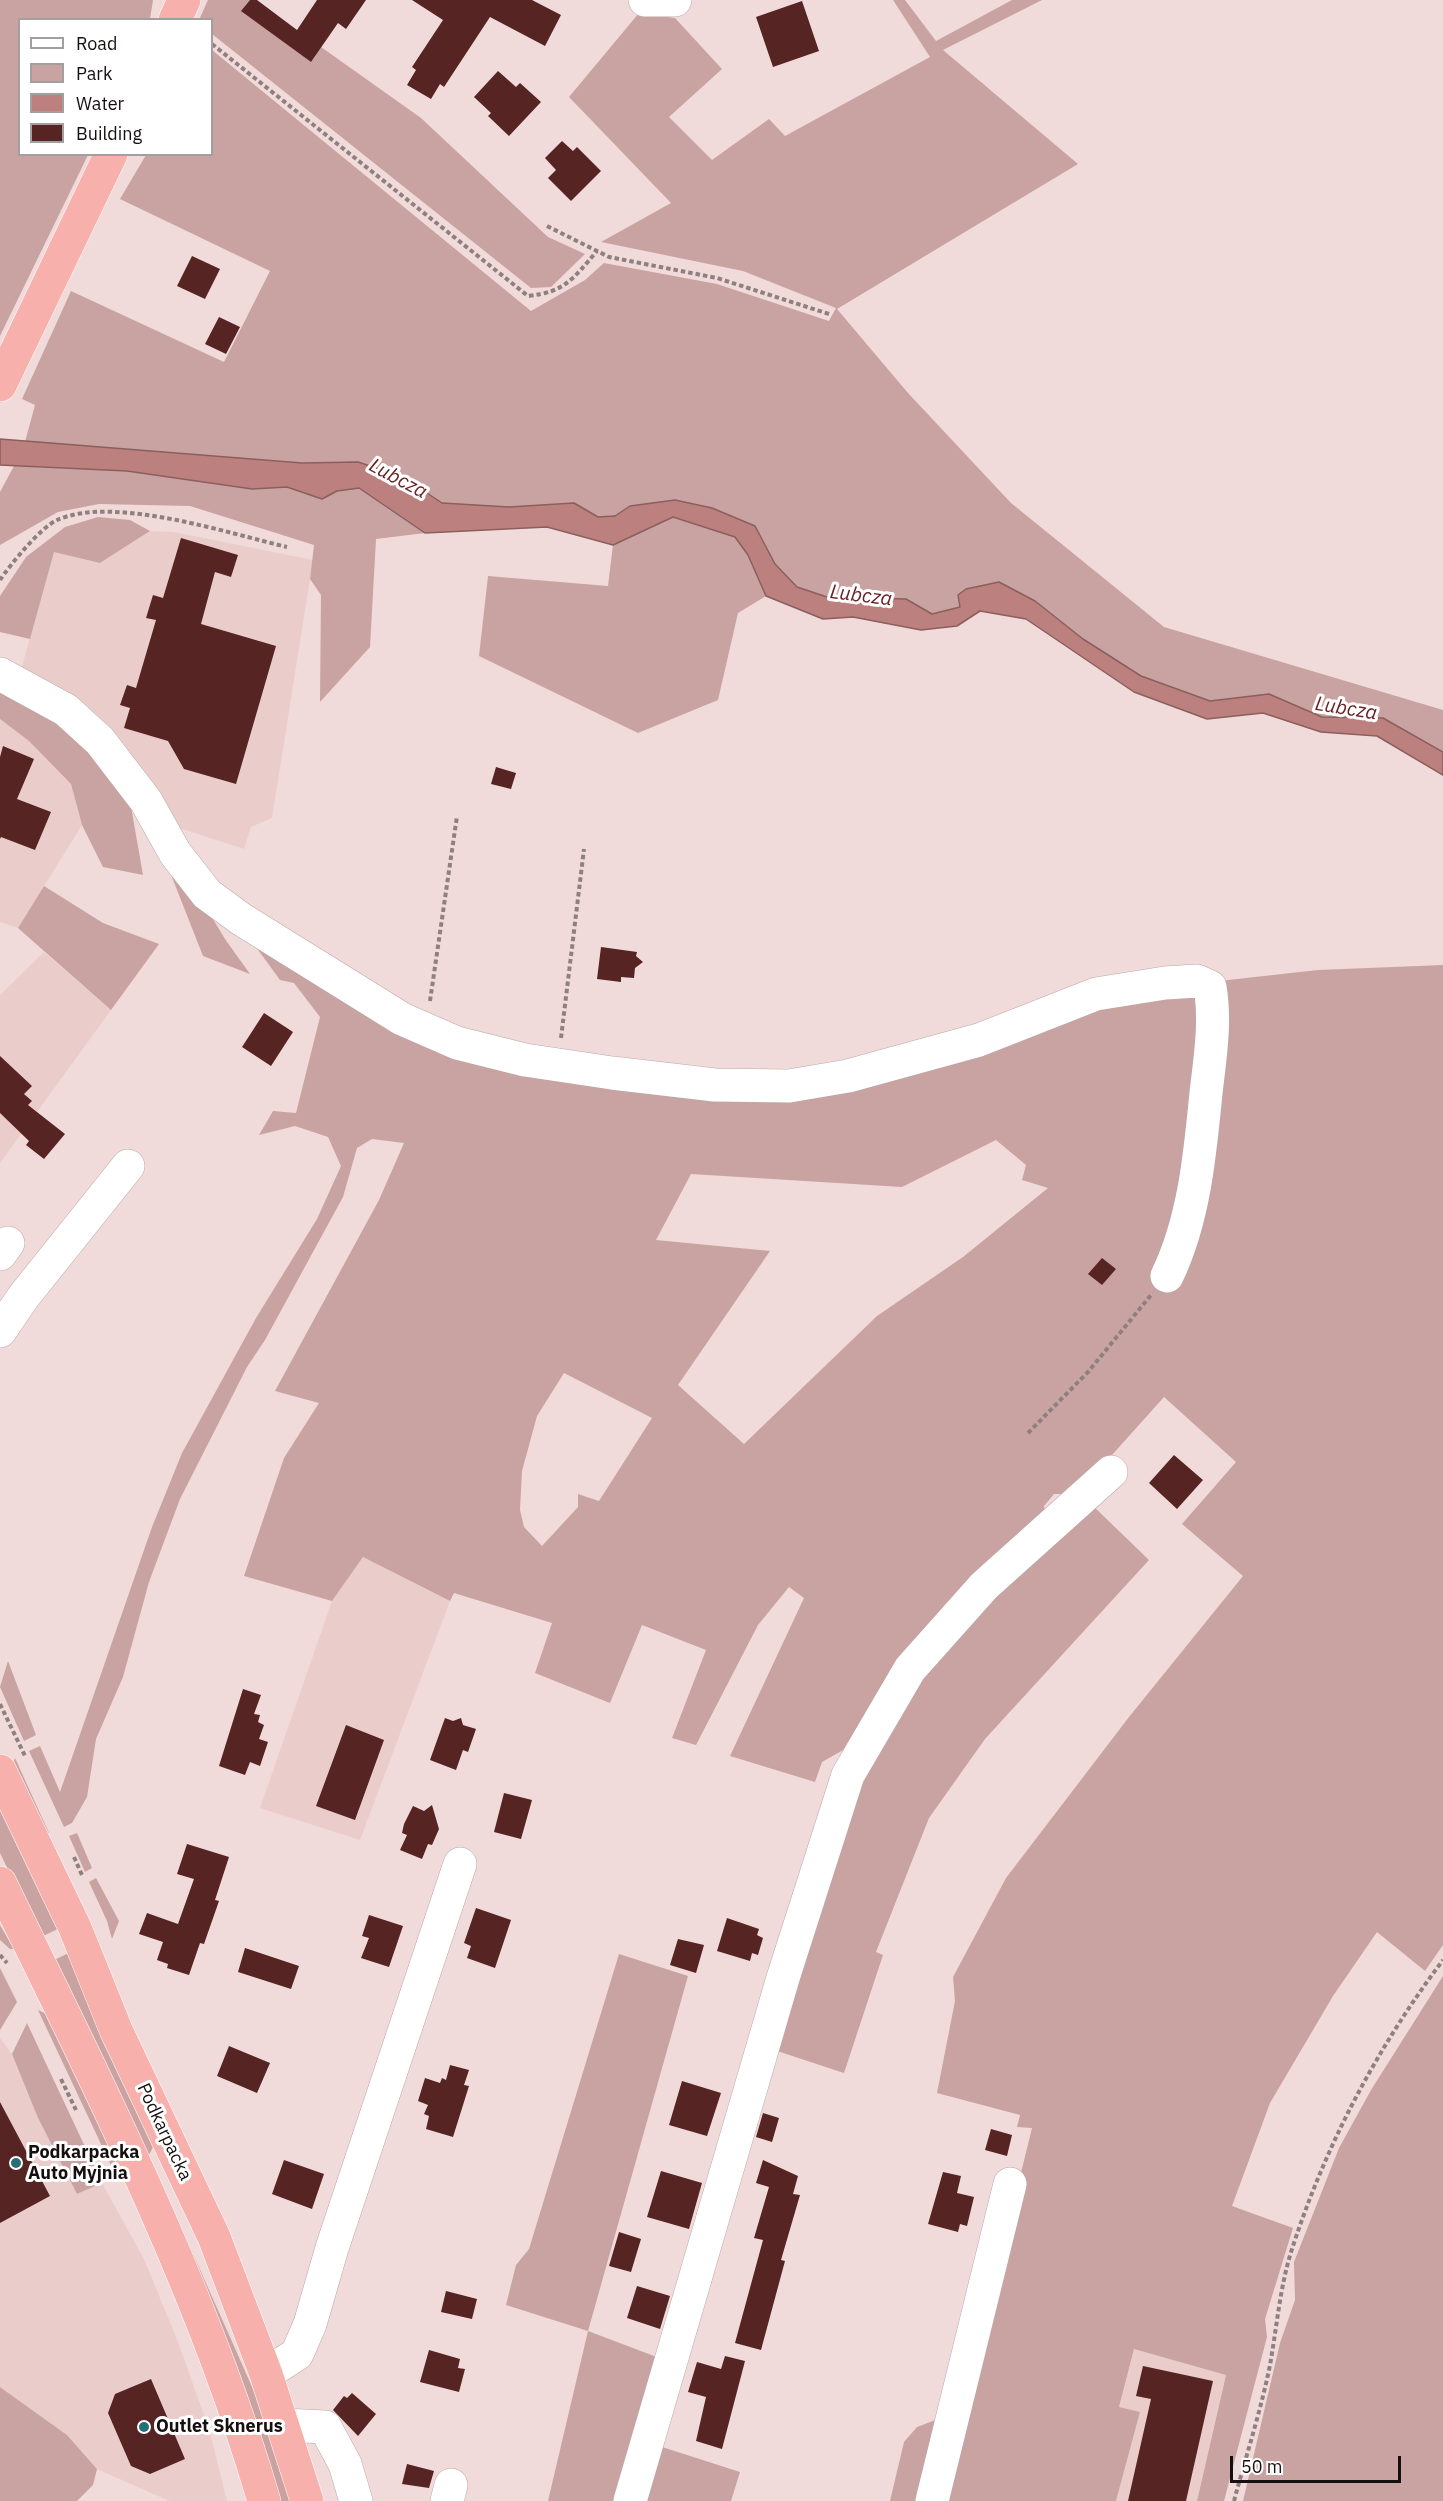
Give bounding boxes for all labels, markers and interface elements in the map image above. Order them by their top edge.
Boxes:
legend [18,18,213,156]
text: Road [76,32,117,55]
text: Park [76,62,112,85]
text: Water [76,92,124,115]
text: Building [76,122,142,145]
water label: Lubcza [365,454,431,504]
water label: Lubcza [829,580,893,612]
water label: Lubcza [1313,692,1379,726]
street label: Podkarpacka [132,2080,196,2184]
place label: Podkarpacka Auto Myjnia [28,2142,140,2184]
marker: Podkarpacka Auto Myjnia [9,2156,23,2170]
place label: Outlet Sknerus [156,2416,283,2438]
marker: Outlet Sknerus [137,2420,151,2434]
scale bar [1233,2444,1404,2482]
text: 50 m [1241,2455,1283,2478]

